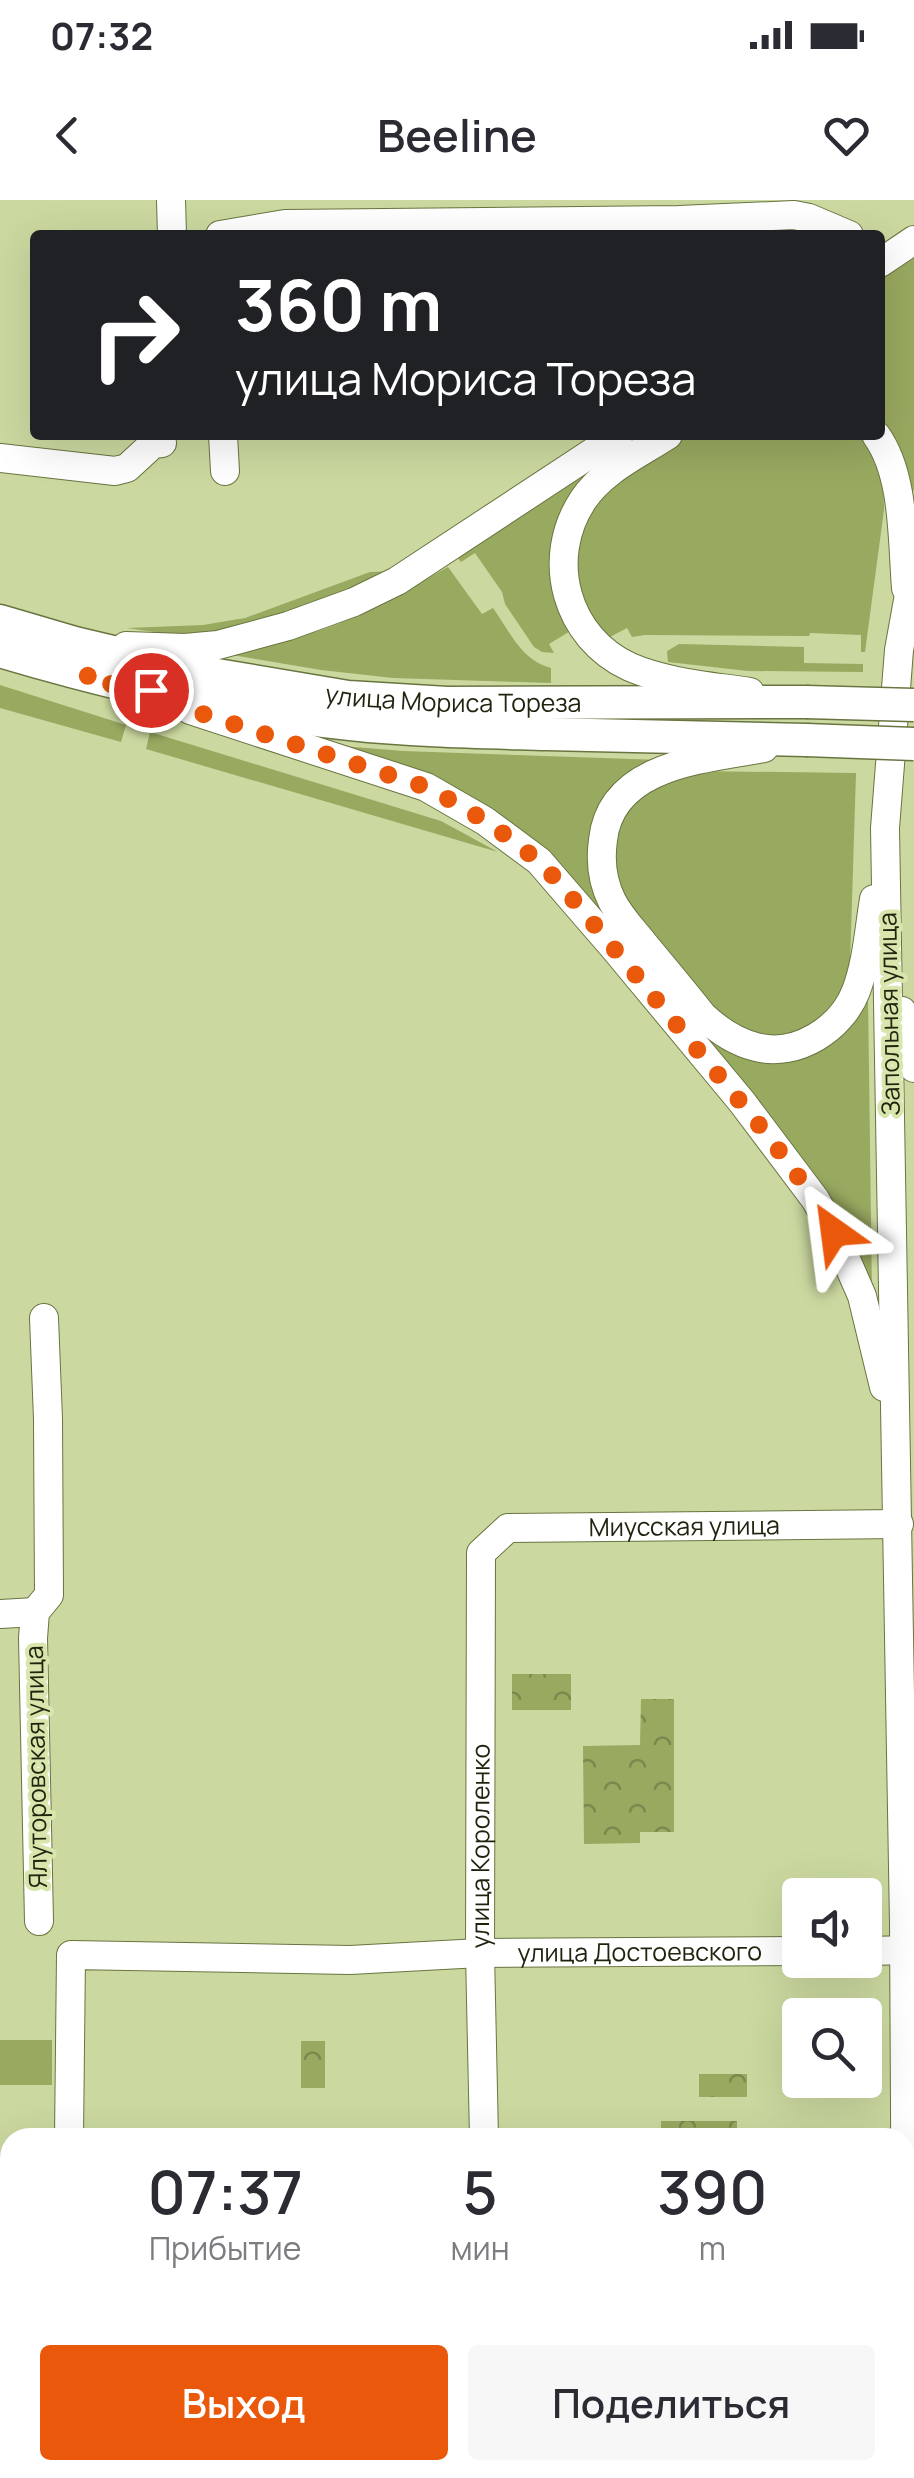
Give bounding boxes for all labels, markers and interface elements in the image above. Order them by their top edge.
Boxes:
text: 07:32 [50,9,153,61]
text: Beeline [377,104,537,166]
icon: back [40,108,95,163]
icon: heart [819,108,874,163]
text: 360 m [235,256,442,352]
icon: right [70,270,200,400]
text: улица Мориса Тореза [235,347,696,409]
pin [109,648,194,733]
icon: arrive [124,663,179,718]
street label: улица Мориса Тореза [323,675,581,720]
street label: Запольная улица [869,912,908,1116]
position arrow [782,1180,886,1284]
street label: Миусская улица [588,1507,780,1544]
street label: Ялуторовская улица [16,1645,55,1889]
street label: улица Короленко [462,1744,498,1948]
map controls [782,1878,882,2098]
button: sound [782,1878,882,1978]
street label: улица Достоевского [517,1933,762,1970]
button: search [782,1998,882,2098]
text: 07:37 [148,2150,303,2232]
text: 5 [463,2150,498,2232]
text: 390 [657,2150,767,2232]
text: Прибытие [149,2226,301,2270]
text: мин [450,2226,510,2270]
text: m [699,2226,726,2270]
button: Выход [40,2345,448,2460]
button: Поделиться [468,2345,875,2460]

